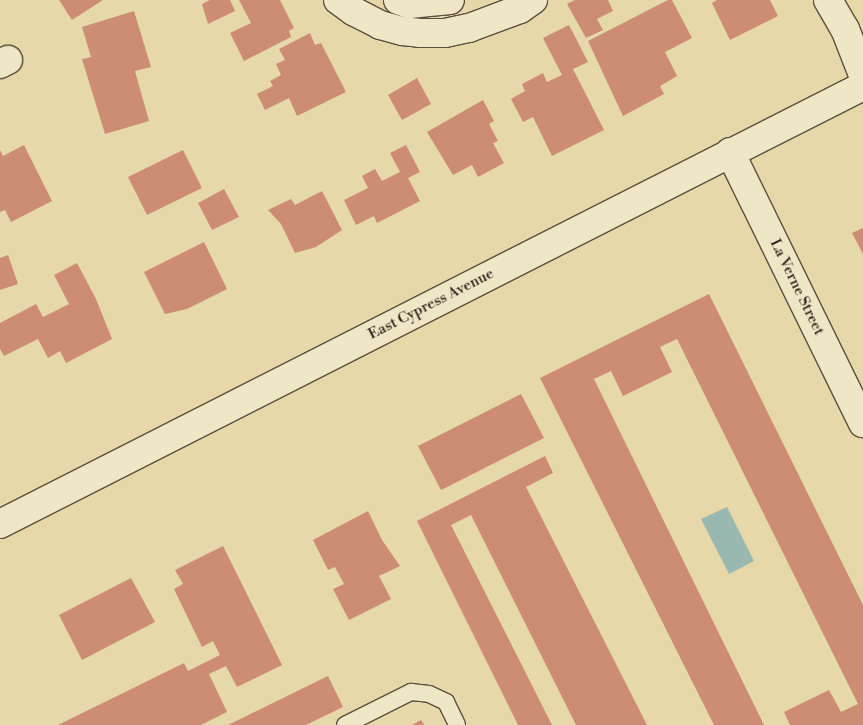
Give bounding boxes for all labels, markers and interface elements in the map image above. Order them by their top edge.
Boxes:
street label: La Verne Street [766,236,828,338]
street label: East Cypress Avenue [365,265,497,343]

